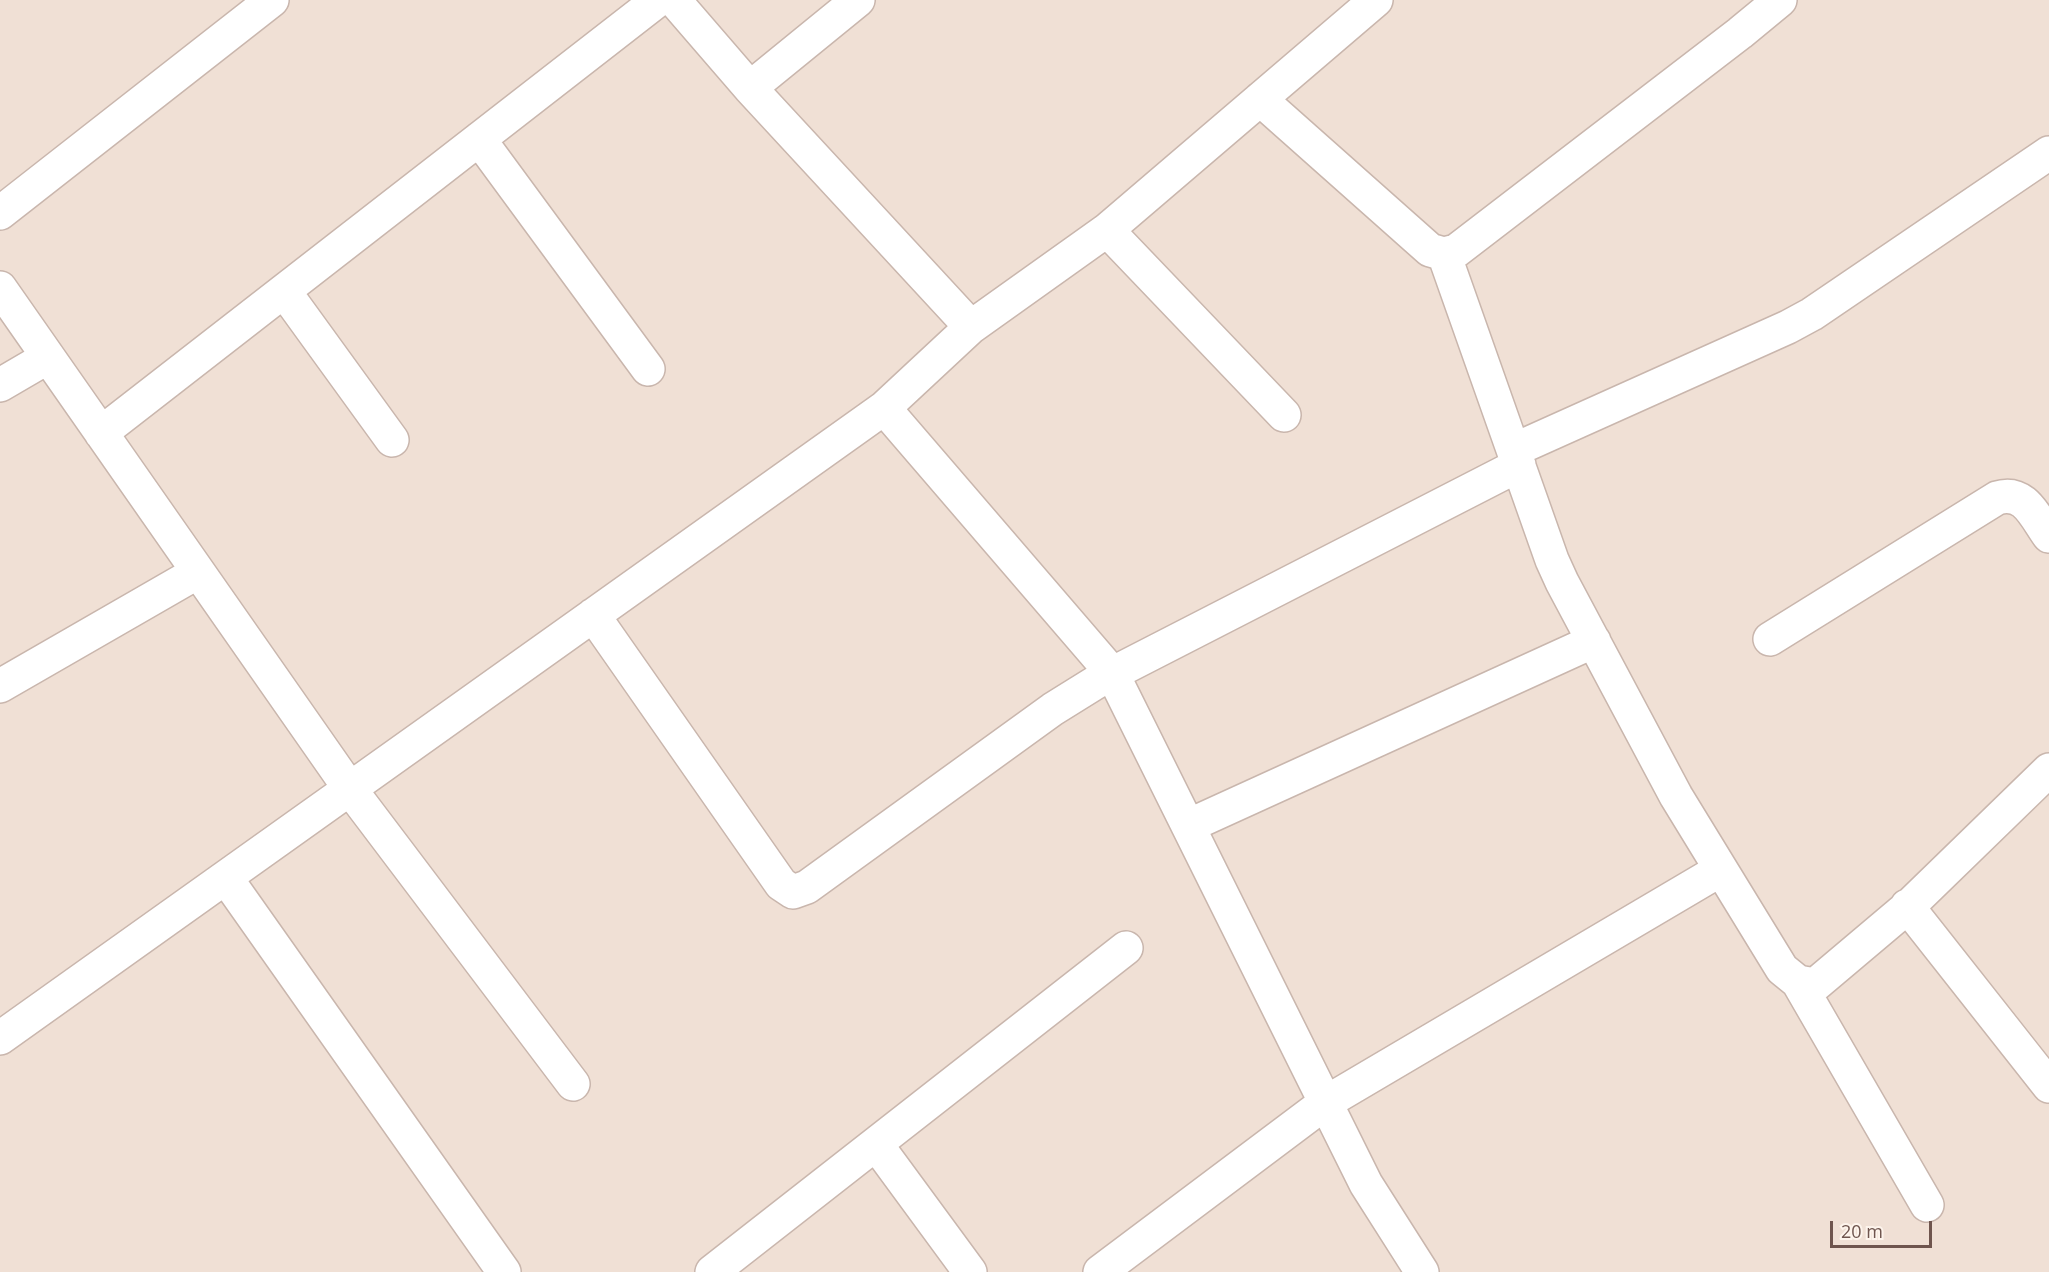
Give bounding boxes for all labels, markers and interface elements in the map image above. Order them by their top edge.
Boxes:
scale bar [1833,1209,1935,1247]
text: 20 m [1841,1219,1883,1243]

